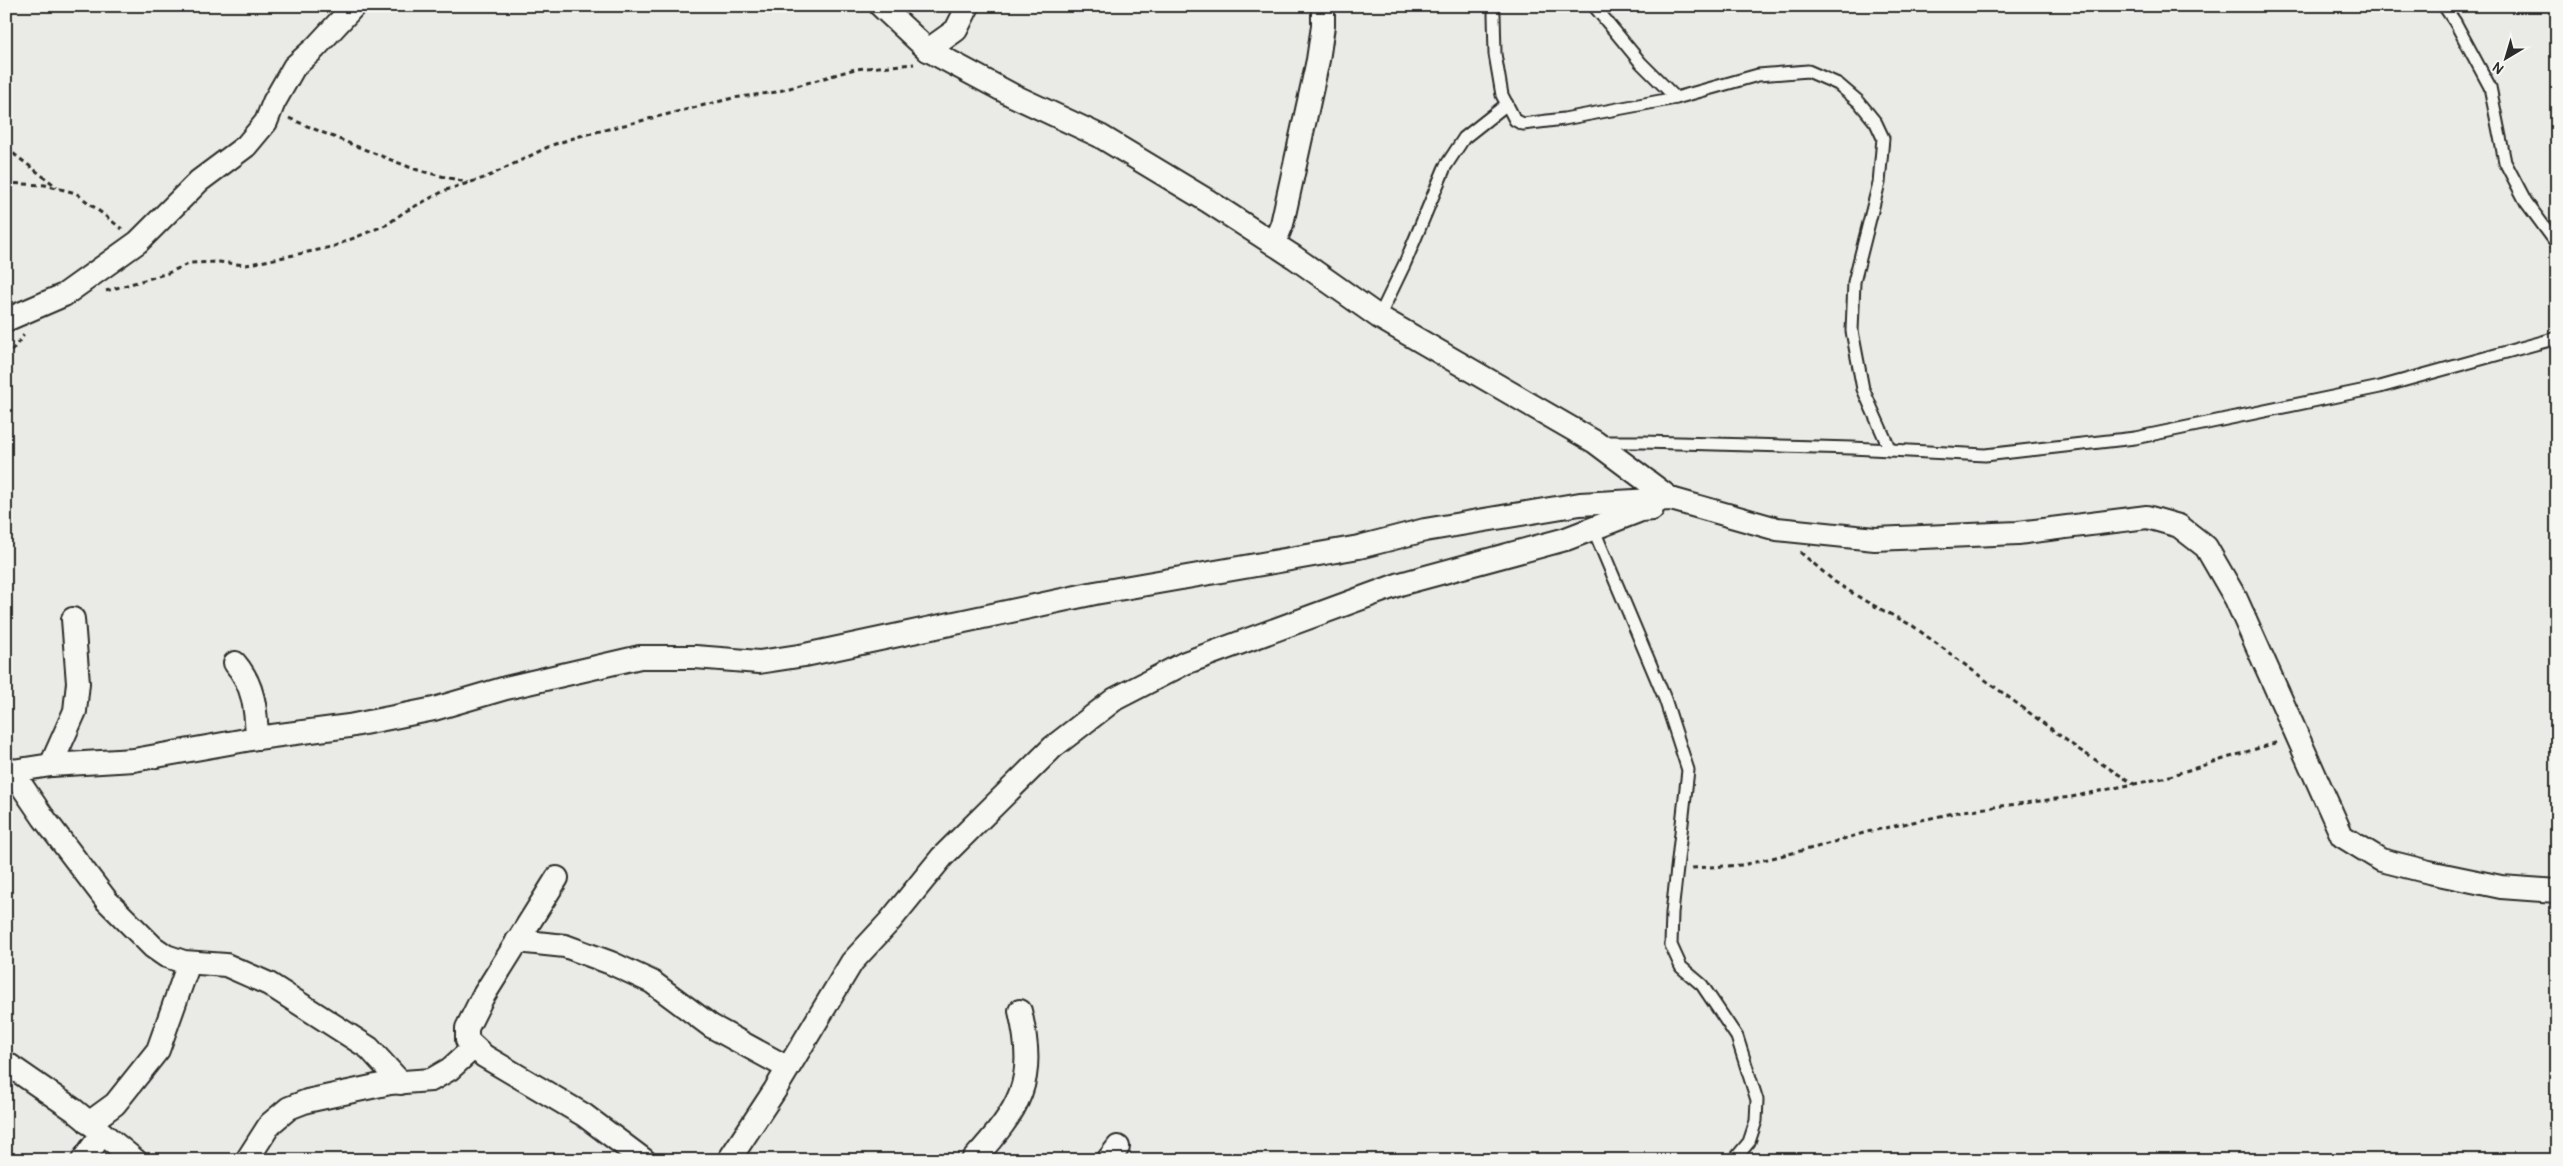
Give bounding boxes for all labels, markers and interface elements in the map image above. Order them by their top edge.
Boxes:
north arrow [2480,32,2530,82]
text: N [2489,58,2507,77]

